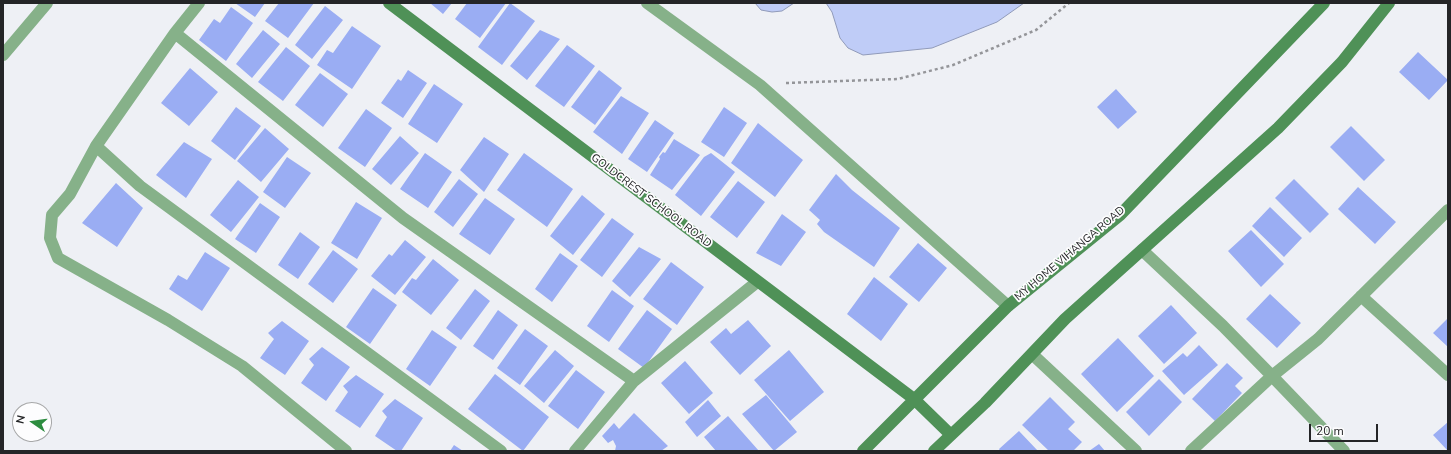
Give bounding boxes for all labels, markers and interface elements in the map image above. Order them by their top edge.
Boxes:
street label: GOLDCREST SCHOOL ROAD [588,151,714,251]
street label: MY HOME VIHANGA ROAD [1012,204,1128,304]
north arrow [12,402,52,442]
text: N [13,414,29,425]
scale bar [1311,416,1380,442]
text: 20 m [1316,423,1344,439]

